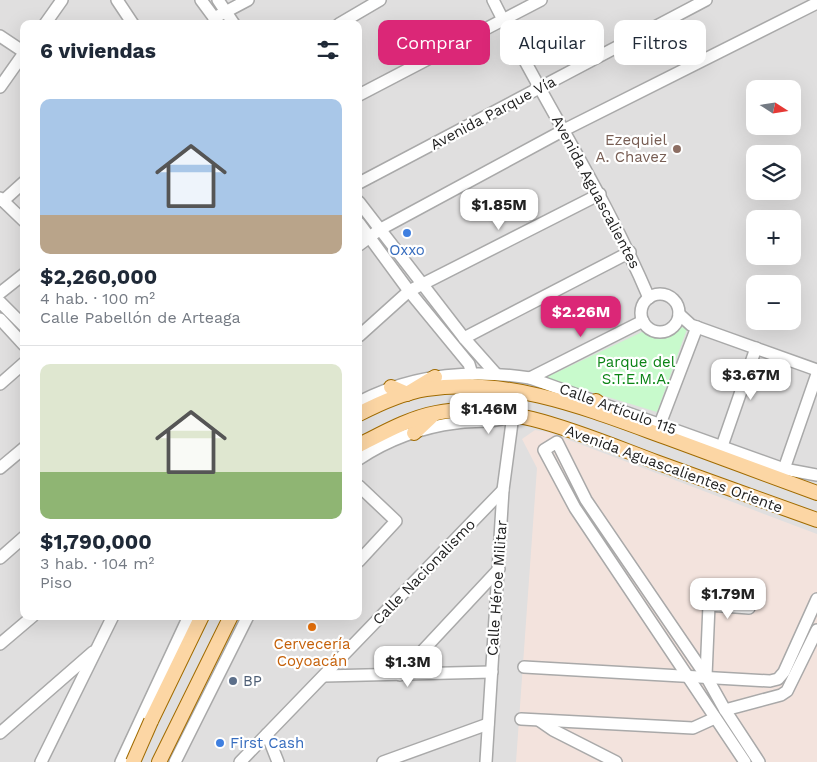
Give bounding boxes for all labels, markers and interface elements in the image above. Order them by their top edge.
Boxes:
chip: Comprar [378,20,490,65]
chip: Alquilar [500,20,604,65]
chip: Filtros [614,20,706,65]
icon: filters [314,36,342,64]
text: 6 viviendas [40,38,156,63]
street label: Avenida Parque Vía [427,72,559,154]
north arrow [746,80,801,135]
map controls [746,80,801,330]
street label: Avenida Aguascalientes [548,112,644,272]
icon: home [146,131,236,221]
place label: Ezequiel A. Chavez [596,131,667,166]
marker: Ezequiel A. Chavez [671,143,683,155]
button: layers [746,145,801,200]
pin: $1.85M [458,188,540,231]
text: $1.85M [471,195,527,214]
button: + [746,210,801,265]
marker: Oxxo [401,227,413,239]
place label: Oxxo [389,241,425,259]
text: $2,260,000 [40,264,157,289]
button: − [746,275,801,330]
text: 4 hab. · 100 m² [40,289,155,308]
pin: $2.26M [540,296,622,338]
text: $2.26M [552,302,610,321]
text: Calle Pabellón de Arteaga [40,308,241,327]
park label: Parque del S.T.E.M.A. [597,353,676,388]
pin: $3.67M [710,358,792,401]
text: $3.67M [722,365,780,384]
street label: Calle Artículo 115 [557,379,679,439]
pin: $1.46M [448,392,530,435]
icon: home [146,397,236,487]
text: $1.46M [461,399,517,418]
street label: Avenida Aguascalientes Oriente [563,421,785,517]
street label: Calle Nacionalismo [369,515,479,629]
street label: Calle Héroe Militar [483,519,511,657]
text: $1,790,000 [40,529,152,554]
text: 3 hab. · 104 m² [40,554,154,573]
text: Piso [40,573,72,592]
pin: $1.79M [687,578,769,620]
text: $1.79M [701,584,755,603]
marker: Cervecería Coyoacán [306,621,318,633]
place label: Cervecería Coyoacán [273,635,351,670]
pin: $1.3M [373,646,443,688]
text: $1.3M [385,652,431,671]
place label: BP [243,672,262,690]
marker: BP [227,675,239,687]
place label: First Cash [230,734,304,752]
marker: First Cash [214,737,226,749]

